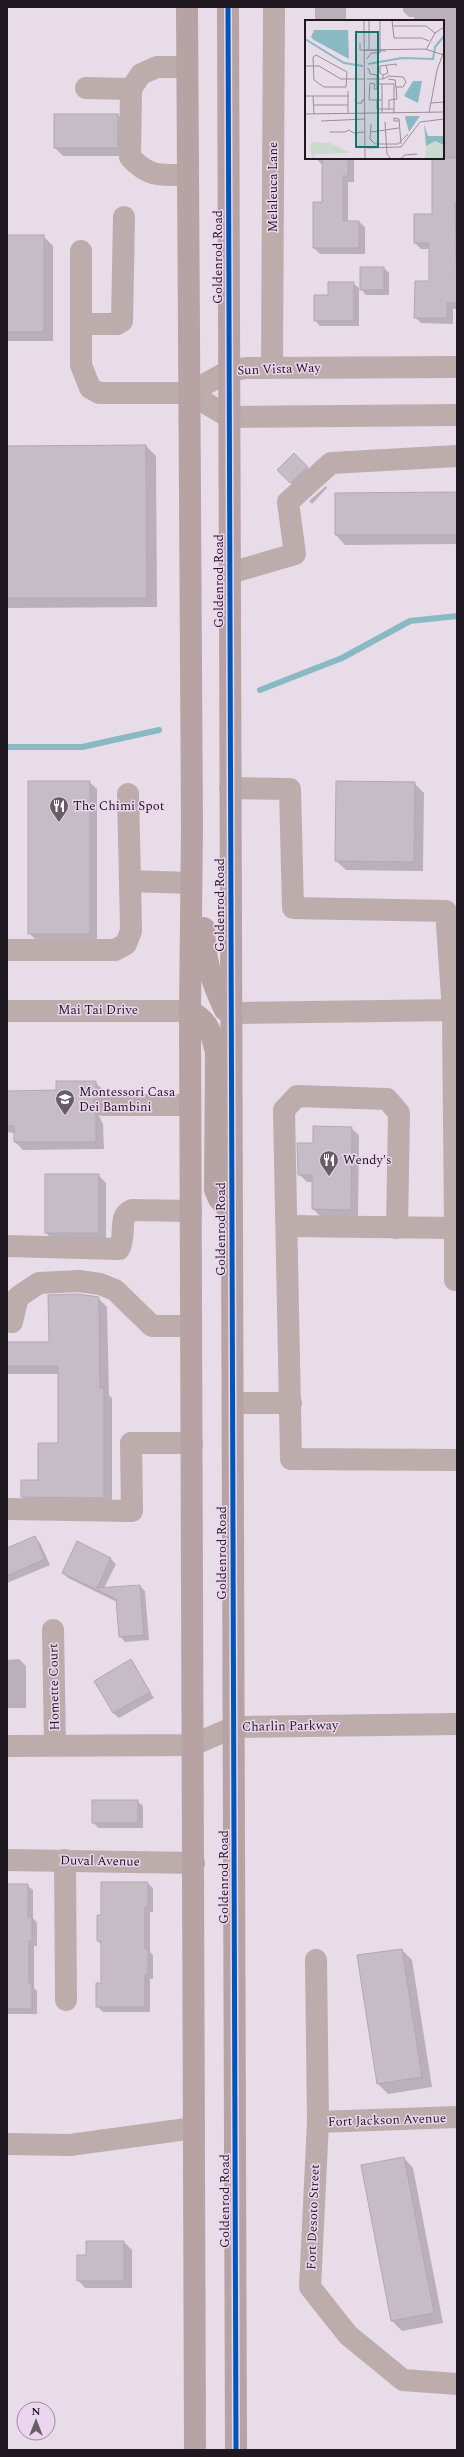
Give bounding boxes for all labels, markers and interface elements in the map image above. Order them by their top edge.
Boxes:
inset map [305,20,444,159]
street label: Melaleuca Lane [263,142,283,232]
street label: Goldenrod Road [208,210,228,304]
street label: Sun Vista Way [237,358,322,380]
street label: Goldenrod Road [209,534,229,628]
restaurant icon: The Chimi Spot [48,795,70,823]
place label: The Chimi Spot [73,796,165,816]
street label: Goldenrod Road [210,858,230,952]
street label: Mai Tai Drive [58,1000,138,1020]
place label: Montessori Casa Dei Bambini [79,1082,176,1117]
school or university icon: Montessori Casa Dei Bambini [54,1088,76,1116]
restaurant icon: Wendy's [318,1149,340,1177]
place label: Wendy's [343,1150,392,1170]
street label: Goldenrod Road [211,1182,231,1276]
street label: Goldenrod Road [212,1506,232,1600]
street label: Homette Court [43,1643,65,1731]
street label: Charlin Parkway [242,1715,339,1737]
street label: Goldenrod Road [214,1830,234,1924]
street label: Duval Avenue [60,1850,140,1872]
street label: Fort Jackson Avenue [328,2108,446,2132]
street label: Goldenrod Road [215,2154,235,2248]
street label: Fort Desoto Street [301,2163,325,2270]
north arrow [16,2401,56,2441]
text: N [32,2403,41,2420]

